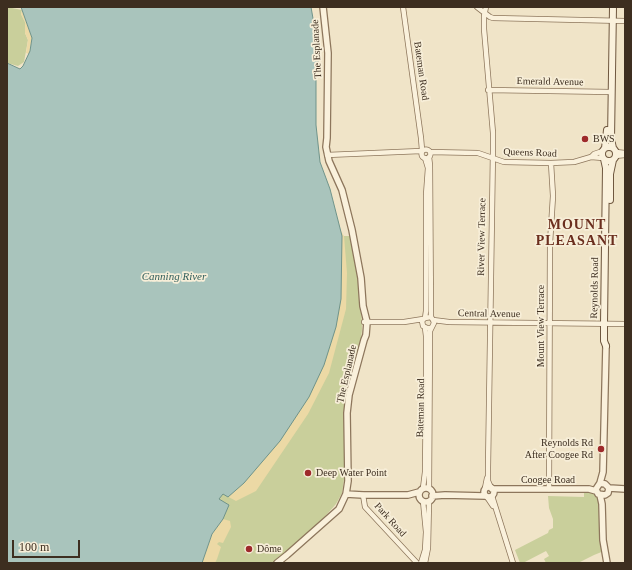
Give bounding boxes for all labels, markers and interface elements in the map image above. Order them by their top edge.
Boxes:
street label: The Esplanade [309,19,325,79]
street label: Bateman Road [411,41,431,101]
street label: Emerald Avenue [517,75,583,89]
place label: BWS [593,133,615,145]
marker: BWS [580,134,590,144]
street label: Queens Road [503,146,557,160]
street label: River View Terrace [475,198,489,276]
district label: MOUNT PLEASANT [536,217,618,250]
street label: Reynolds Road [588,257,602,319]
water label: Canning River [142,270,206,284]
street label: Mount View Terrace [535,285,547,367]
street label: Central Avenue [458,307,520,321]
street label: The Esplanade [335,344,359,404]
street label: Bateman Road [414,378,428,438]
place label: Reynolds Rd After Coogee Rd [525,437,593,460]
marker: Reynolds Rd After Coogee Rd [596,444,606,454]
place label: Deep Water Point [316,467,387,479]
marker: Deep Water Point [303,468,313,478]
street label: Coogee Road [521,474,575,486]
street label: Park Road [372,500,408,540]
scale bar [14,532,82,558]
text: 100 m [19,540,49,554]
place label: Dôme [257,543,281,555]
marker: Dôme [244,544,254,554]

